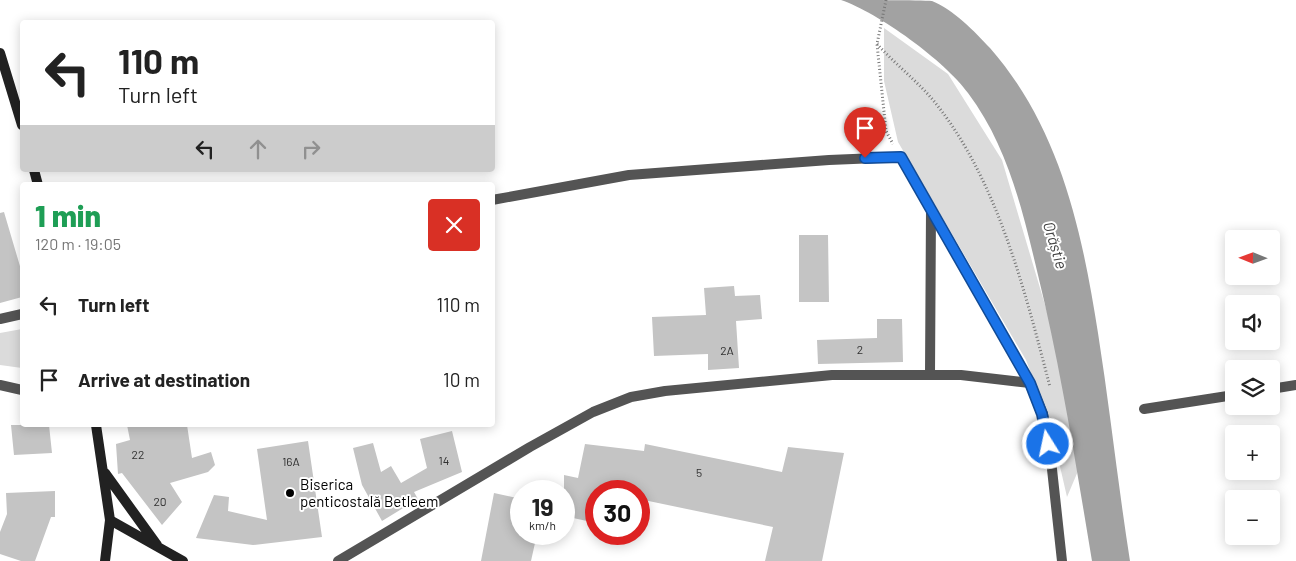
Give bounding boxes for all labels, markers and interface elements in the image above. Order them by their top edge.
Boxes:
text: 110 m [118,39,199,81]
icon: left [35,40,100,105]
text: Turn left [118,81,198,107]
pin [844,107,886,158]
icon: arrive [851,114,879,142]
icon: left [191,135,219,163]
icon: ahead [244,135,272,163]
icon: right [297,135,325,163]
text: 1 min [35,197,101,233]
button: close [428,199,480,251]
water label: Orăștie [1040,219,1072,271]
north arrow [1225,230,1280,285]
map controls [1225,230,1280,545]
text: 120 m · 19:05 [35,234,121,253]
icon: left [35,291,63,319]
text: Turn left [78,293,149,316]
text: 110 m [436,293,480,316]
button: sound [1225,295,1280,350]
house number: 2 [857,342,863,356]
house number: 2A [720,343,734,357]
button: layers [1225,360,1280,415]
icon: arrive [35,366,63,394]
text: Arrive at destination [78,368,250,391]
text: 10 m [443,368,480,391]
position arrow [1021,417,1073,469]
button: + [1225,425,1280,480]
house number: 22 [132,447,144,461]
house number: 14 [439,453,449,467]
house number: 16A [282,454,300,468]
house number: 5 [696,465,702,479]
place label: Biserica penticostală Betleem [300,475,439,510]
speed limit sign: 30 [585,480,650,545]
marker: Biserica penticostală Betleem [284,487,296,499]
button: − [1225,490,1280,545]
text: 19 [531,491,554,521]
house number: 20 [153,494,167,508]
text: km/h [529,518,556,532]

